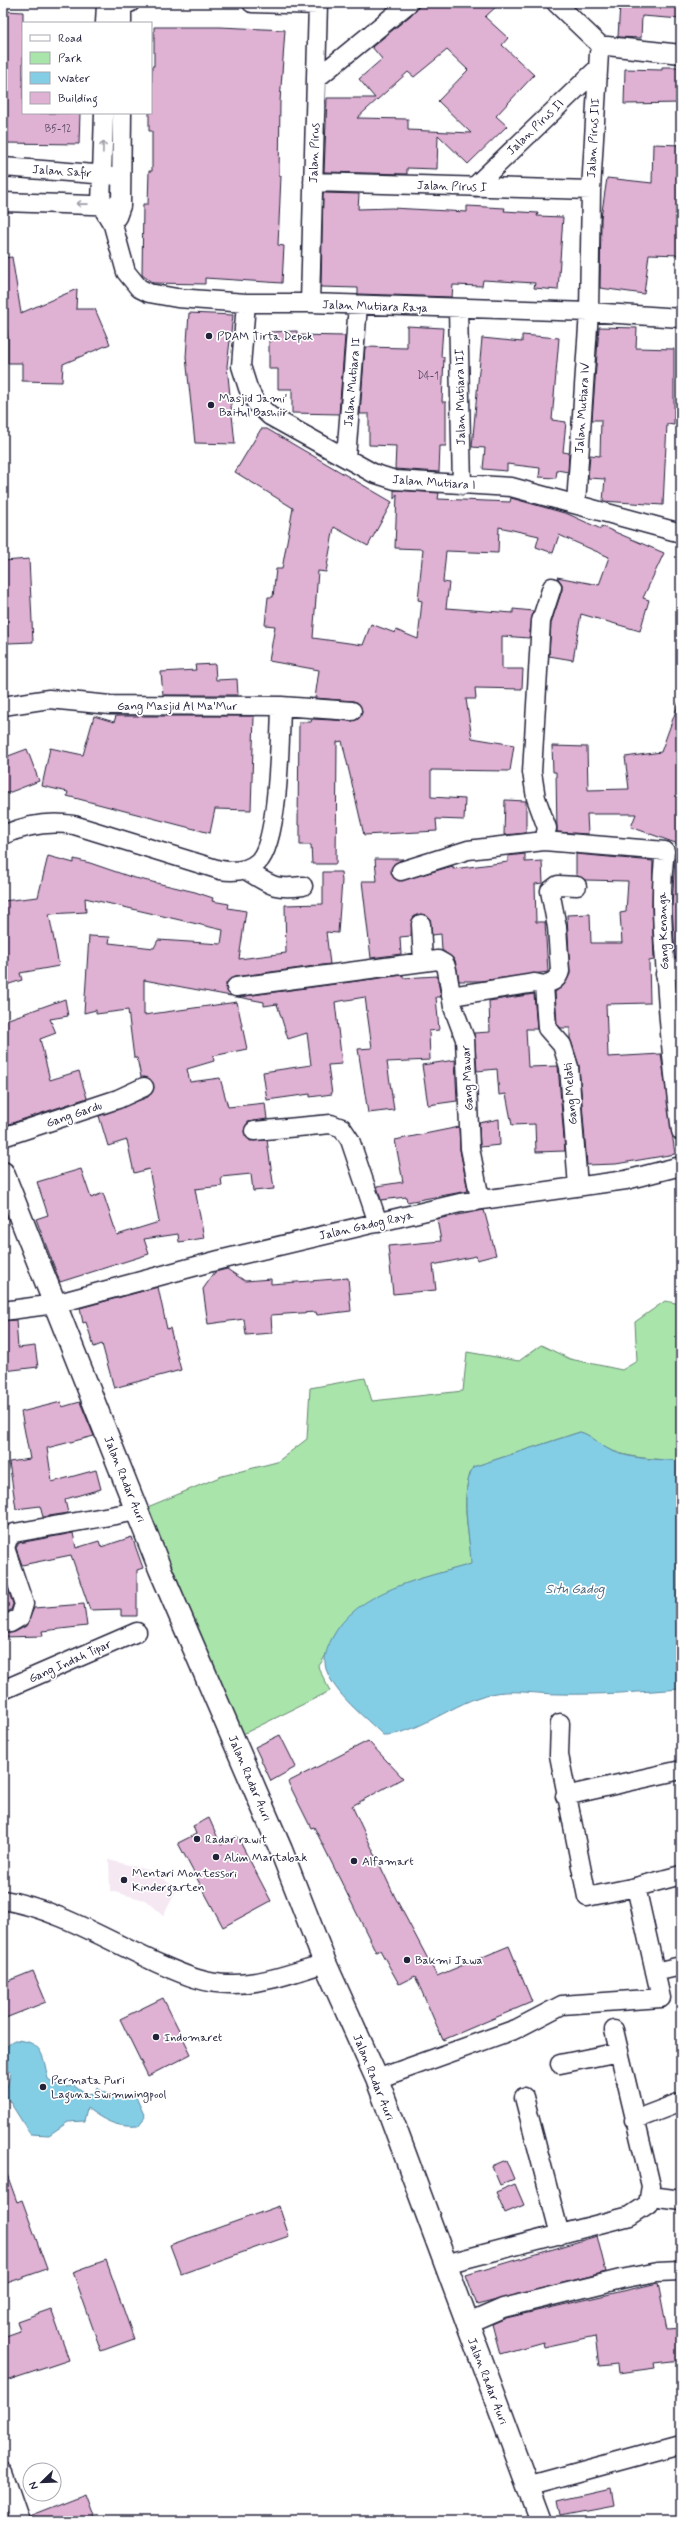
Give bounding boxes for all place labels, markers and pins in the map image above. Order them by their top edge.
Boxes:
place label: PDAM Tirta Depok [217,329,313,345]
marker: PDAM Tirta Depok [204,331,214,341]
place label: Masjid Jami' Baitul Bashiir [219,391,288,421]
marker: Masjid Jami' Baitul Bashiir [206,400,216,410]
place label: Radar rawit [205,1832,267,1848]
marker: Radar rawit [192,1834,202,1844]
place label: Alim Martabak [224,1850,308,1866]
marker: Alim Martabak [211,1852,221,1862]
place label: Alfamart [362,1854,414,1870]
marker: Alfamart [349,1856,359,1866]
place label: Mentari Montessori Kindergarten [132,1866,237,1897]
marker: Mentari Montessori Kindergarten [119,1875,129,1885]
place label: Bakmi Jawa [415,1953,483,1969]
marker: Bakmi Jawa [402,1955,412,1965]
place label: Indomaret [164,2030,223,2046]
marker: Indomaret [151,2032,161,2042]
place label: Permata Puri Laguna Swimmingpool [51,2073,167,2104]
marker: Permata Puri Laguna Swimmingpool [38,2082,48,2092]

